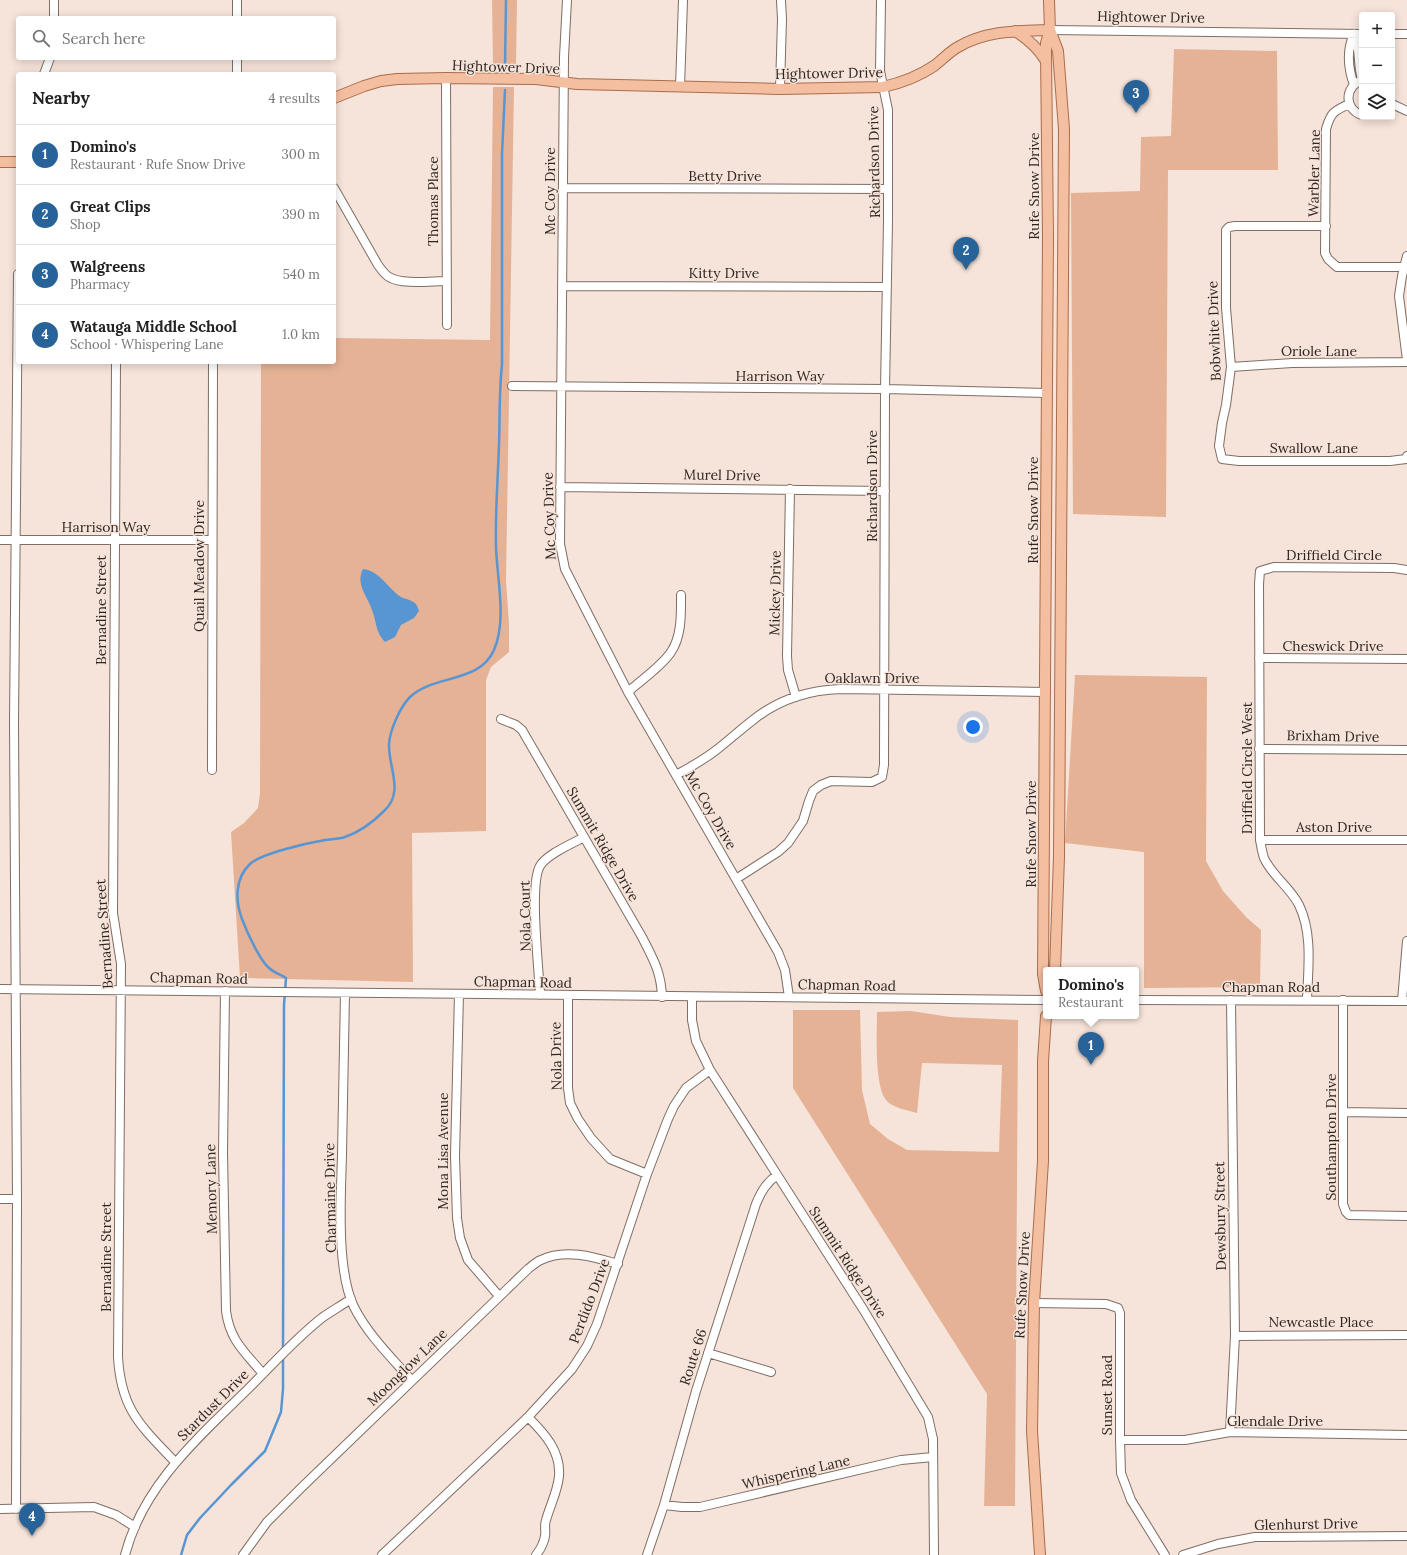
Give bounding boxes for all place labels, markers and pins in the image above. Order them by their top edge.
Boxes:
pin: 3 [1123,80,1149,113]
pin: 2 [953,237,979,270]
pin: 1 [1078,1032,1104,1065]
pin: 4 [19,1503,45,1536]

